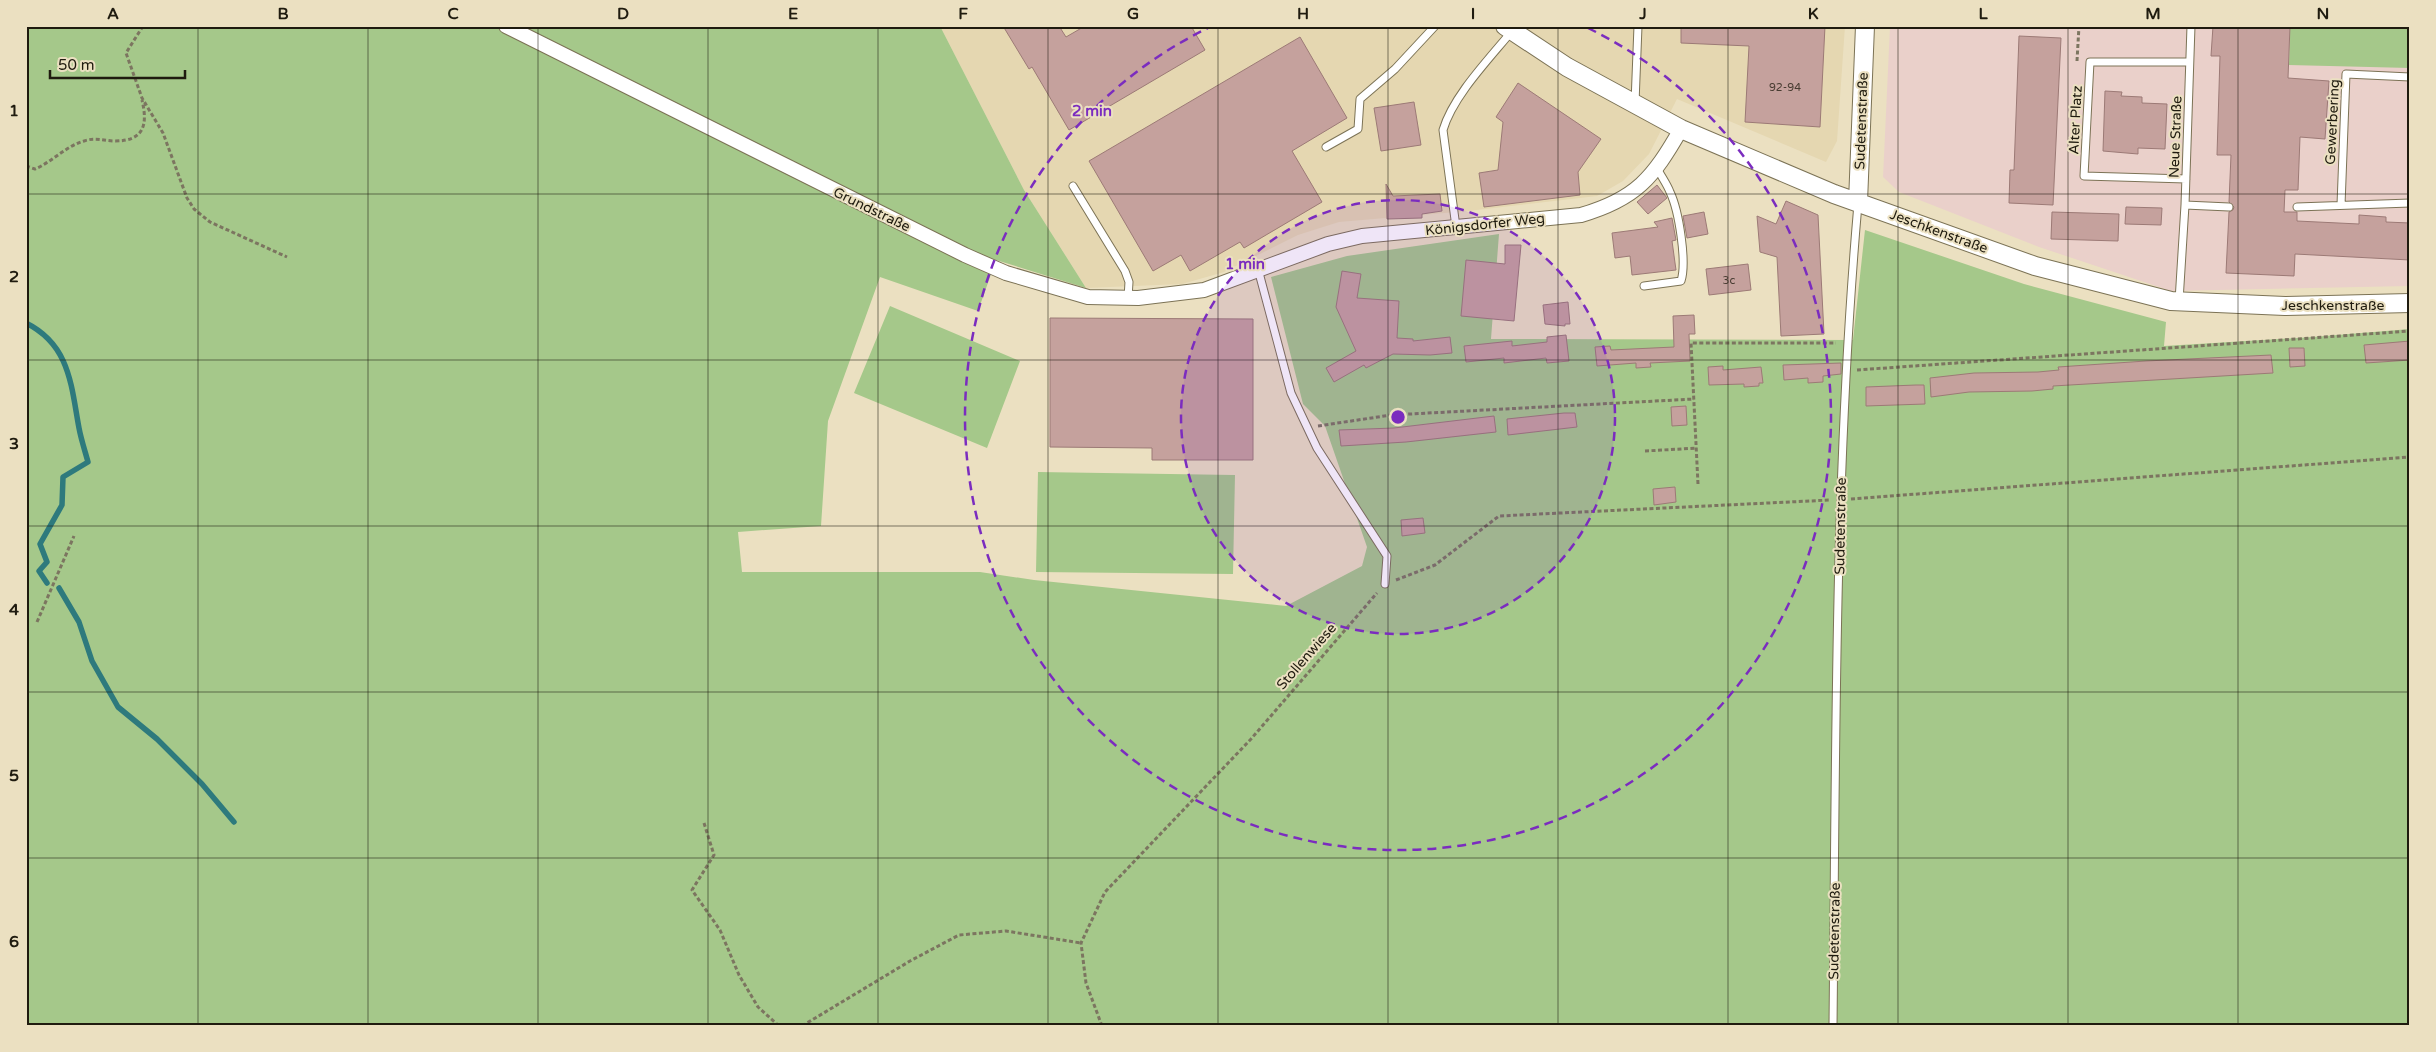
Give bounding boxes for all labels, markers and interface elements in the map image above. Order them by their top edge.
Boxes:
text: A [107,4,119,24]
text: B [277,4,289,24]
text: C [447,4,459,24]
text: D [617,4,629,24]
text: E [788,4,798,24]
text: F [958,4,968,24]
text: G [1127,4,1139,24]
text: H [1297,4,1309,24]
text: I [1471,4,1475,24]
text: J [1638,4,1647,24]
text: K [1808,4,1819,24]
text: L [1978,4,1988,24]
text: M [2145,4,2161,24]
text: N [2317,4,2329,24]
scale bar [50,48,185,80]
text: 50 m [58,56,95,74]
street label: Sudetenstraße [1851,72,1872,170]
street label: Gewerbering [2322,79,2343,165]
house number: 92-94 [1769,81,1801,94]
street label: Alter Platz [2065,85,2086,155]
street label: Neue Straße [2166,95,2185,178]
text: 1 [9,101,19,121]
text: 2 min [1072,102,1112,120]
street label: Grundstraße [831,184,913,235]
street label: Jeschkenstraße [1888,206,1990,257]
street label: Königsdorfer Weg [1424,210,1546,239]
text: 1 min [1225,255,1265,273]
text: 2 [9,267,19,287]
house number: 3c [1723,274,1736,287]
street label: Jeschkenstraße [2282,297,2384,314]
centre of rings [1389,408,1407,426]
text: 3 [9,434,19,454]
street label: Sudetenstraße [1831,477,1850,575]
text: 4 [9,600,19,620]
street label: Stollenwiese [1273,620,1340,693]
text: 5 [9,766,19,786]
street label: Sudetenstraße [1825,882,1844,980]
text: 6 [9,932,19,952]

